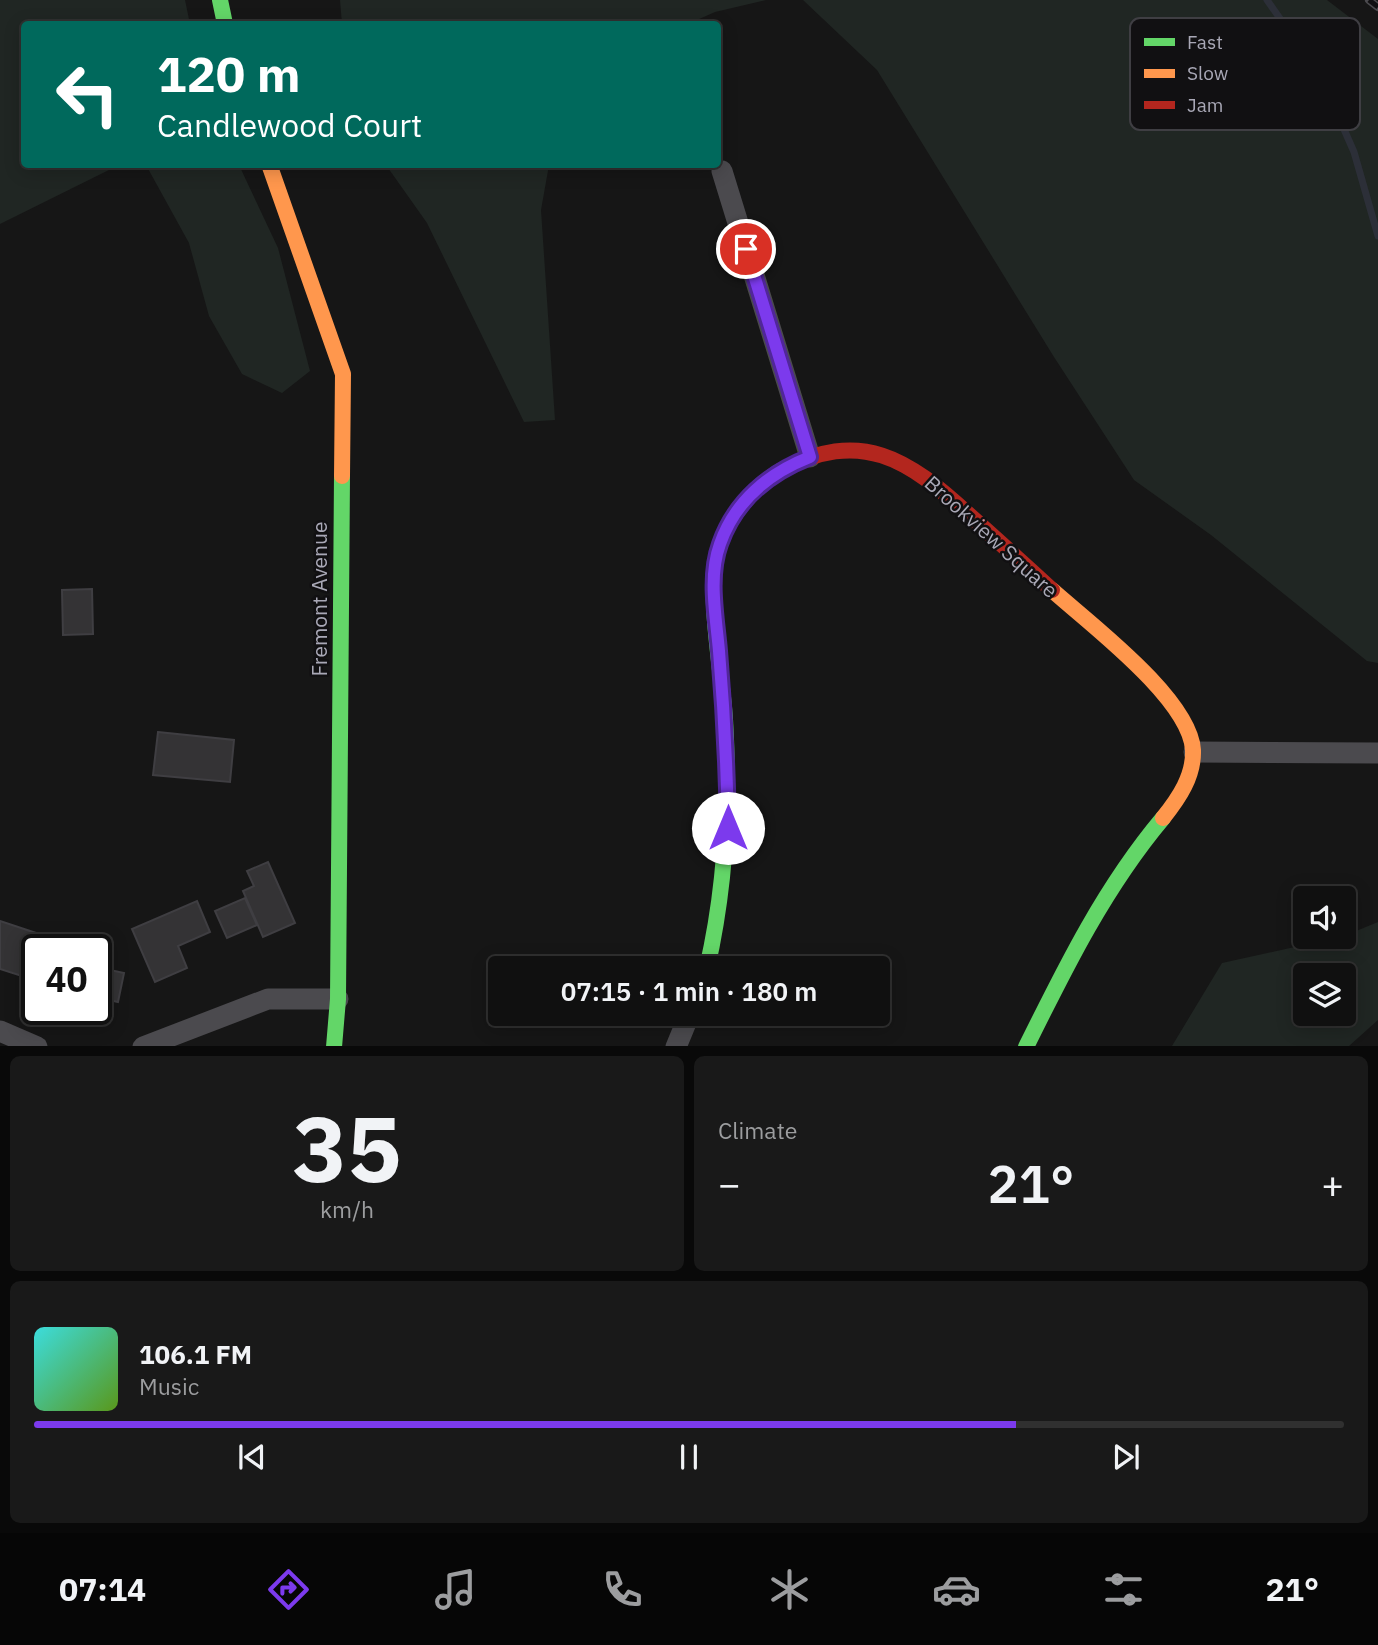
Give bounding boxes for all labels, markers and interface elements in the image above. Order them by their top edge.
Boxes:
legend [1130,18,1360,130]
text: Fast [1187,30,1223,54]
text: 120 m [157,42,301,105]
icon: left [42,49,133,140]
text: Slow [1187,61,1228,85]
text: Jam [1187,93,1223,117]
text: Candlewood Court [157,104,422,146]
pin [716,219,776,279]
icon: arrive [727,230,765,268]
street label: Brookview Square [919,469,1064,604]
street label: Fremont Avenue [305,522,333,676]
position arrow [691,791,765,865]
map controls [1293,886,1356,1026]
button: sound [1293,886,1356,949]
speed limit sign: 40 [21,934,112,1025]
button: layers [1293,963,1356,1026]
text: 07:15 · 1 min · 180 m [561,974,817,1008]
text: 35 [292,1089,402,1207]
text: Climate [718,1115,797,1145]
text: 21° [988,1150,1074,1217]
text: − [718,1159,741,1208]
text: + [1321,1159,1344,1208]
text: km/h [320,1194,374,1224]
text: 106.1 FM [139,1337,252,1371]
text: Music [139,1371,199,1401]
icon: previous [233,1438,271,1476]
icon: pause [670,1438,708,1476]
icon: next [1107,1438,1145,1476]
icon: directions [264,1565,313,1614]
icon: music [431,1565,480,1614]
icon: phone [598,1565,647,1614]
icon: climate [765,1565,814,1614]
icon: car [932,1565,981,1614]
icon: filters [1099,1565,1148,1614]
text: 07:14 [59,1568,146,1610]
text: 21° [1266,1568,1319,1610]

